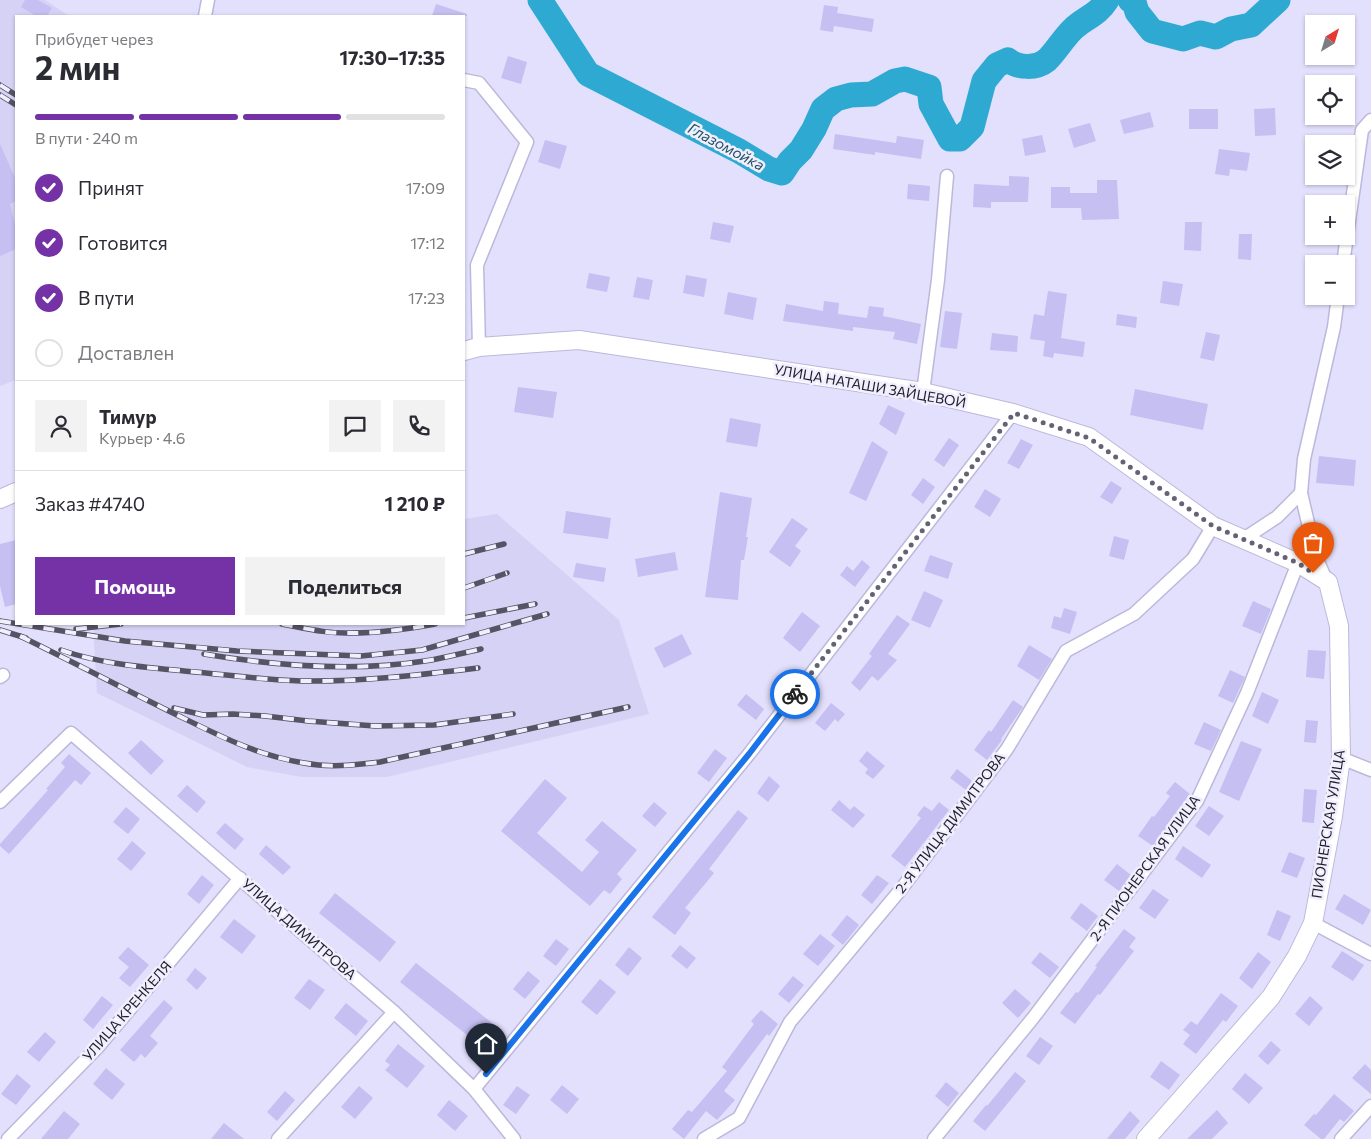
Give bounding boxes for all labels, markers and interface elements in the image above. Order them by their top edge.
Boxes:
north arrow [1305,15,1355,65]
map controls [1305,15,1355,305]
text: Прибудет через [35,29,154,48]
text: 17:30–17:35 [339,46,445,69]
text: 2 мин [35,47,120,87]
button: locate [1305,75,1355,125]
water label: Глазомойка [685,119,768,174]
text: В пути · 240 m [35,128,138,147]
button: layers [1305,135,1355,185]
icon: check [35,174,63,202]
text: Принят [78,176,144,199]
text: 17:09 [406,178,445,197]
button: + [1305,195,1355,245]
icon: check [35,229,63,257]
text: Готовится [78,231,168,254]
text: 17:12 [410,233,445,252]
button: − [1305,255,1355,305]
icon: check [35,284,63,312]
text: В пути [78,286,134,309]
text: 17:23 [408,288,445,307]
text: Доставлен [78,341,174,364]
street label: УЛИЦА НАТАШИ ЗАЙЦЕВОЙ [773,360,967,411]
button: person [35,400,87,452]
button: chat [329,400,381,452]
button: phone [393,400,445,452]
text: Тимур [99,405,157,428]
text: Курьер · 4.6 [99,428,185,447]
text: Заказ #4740 [35,492,145,515]
text: 1 210 ₽ [385,492,445,515]
pin [1292,522,1334,573]
icon: bag [1299,529,1327,557]
button: Помощь [35,557,235,615]
button: Поделиться [245,557,445,615]
courier [770,669,820,719]
icon: bike [781,680,809,708]
street label: ПИОНЕРСКАЯ УЛИЦА [1307,748,1348,899]
street label: 2-Я УЛИЦА ДИМИТРОВА [891,749,1008,896]
street label: 2-Я ПИОНЕРСКАЯ УЛИЦА [1086,791,1203,944]
street label: УЛИЦА ДИМИТРОВА [239,874,360,983]
street label: УЛИЦА КРЕНКЕЛЯ [79,957,175,1064]
pin [465,1023,507,1074]
icon: home [472,1030,500,1058]

